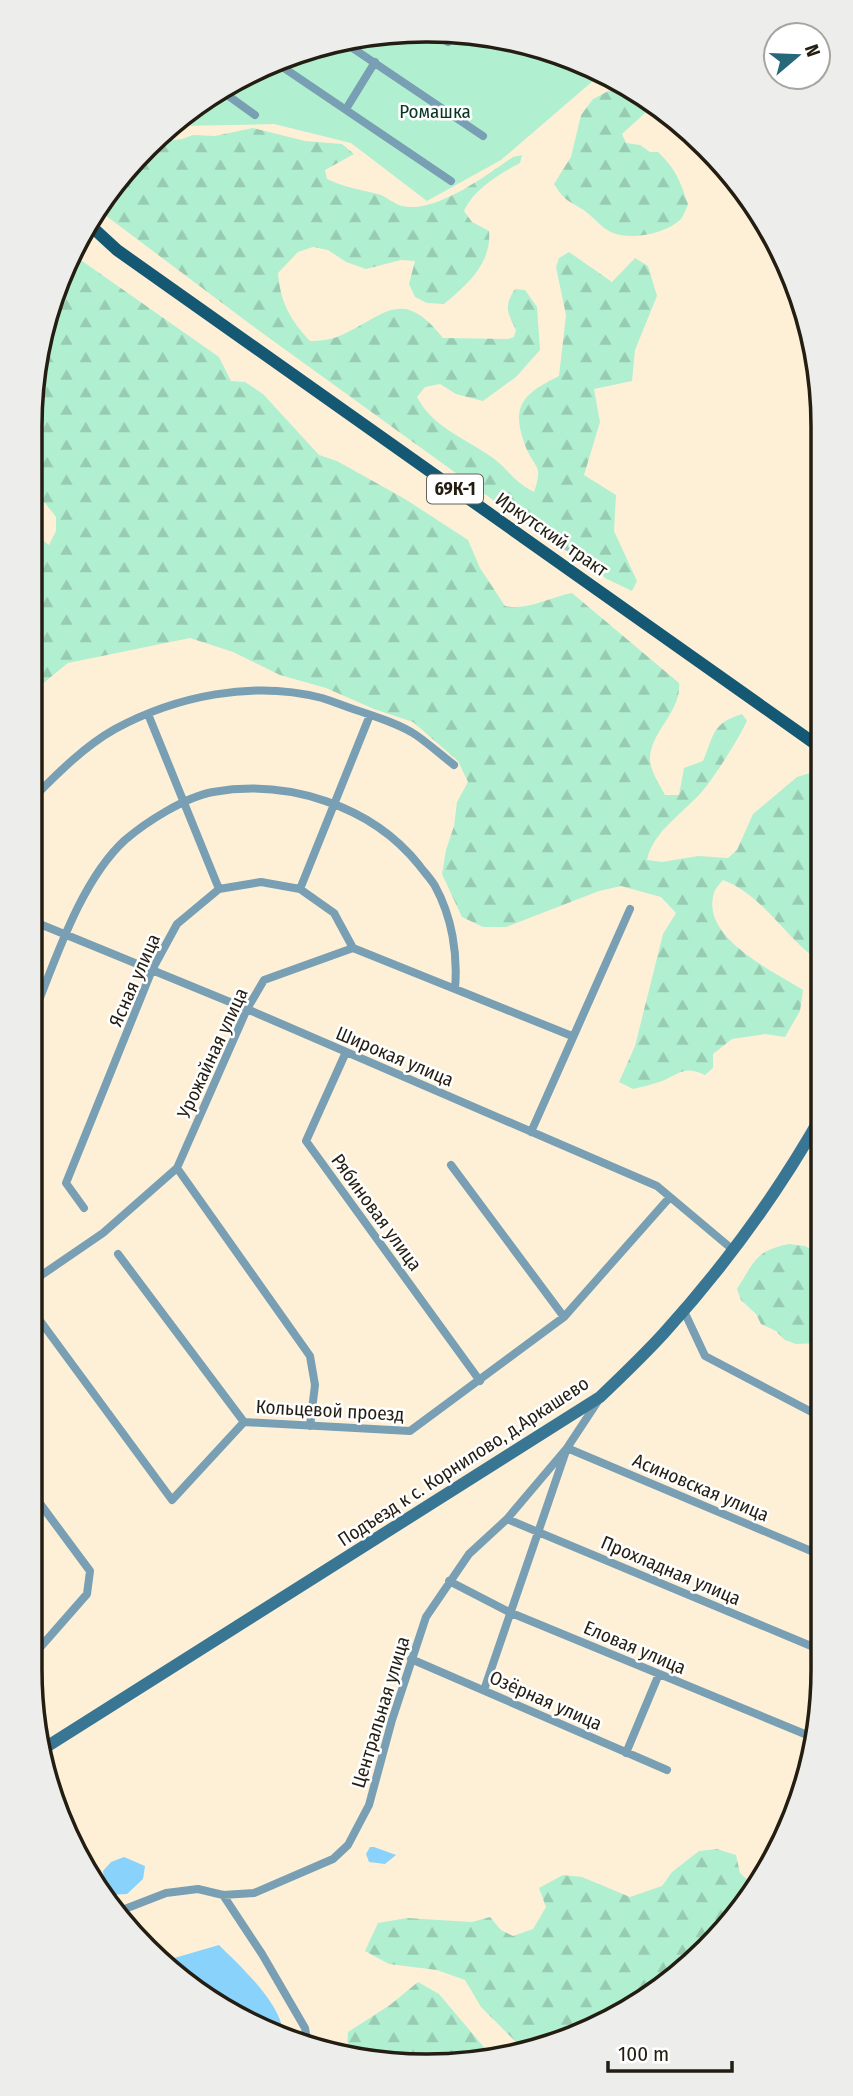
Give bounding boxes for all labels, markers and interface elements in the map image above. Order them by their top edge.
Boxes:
north arrow [762,21,832,91]
text: N [800,41,825,60]
park label: Ромашка [399,100,471,123]
road number: 69К-1 [427,475,483,504]
street label: Иркутский тракт [491,487,613,582]
street label: Ясная улица [104,930,165,1030]
street label: Урожайная улица [172,984,253,1123]
street label: Широкая улица [333,1021,457,1092]
street label: Рябиновая улица [326,1149,427,1275]
street label: Подъезд к с. Корнилово, д.Аркашево [333,1372,593,1551]
street label: Кольцевой проезд [255,1395,405,1426]
street label: Асиновская улица [629,1448,772,1526]
street label: Прохладная улица [598,1531,744,1610]
street label: Еловая улица [580,1616,689,1679]
street label: Центральная улица [346,1634,414,1791]
street label: Озёрная улица [486,1665,606,1735]
scale bar [608,2030,732,2074]
text: 100 m [618,2041,669,2067]

